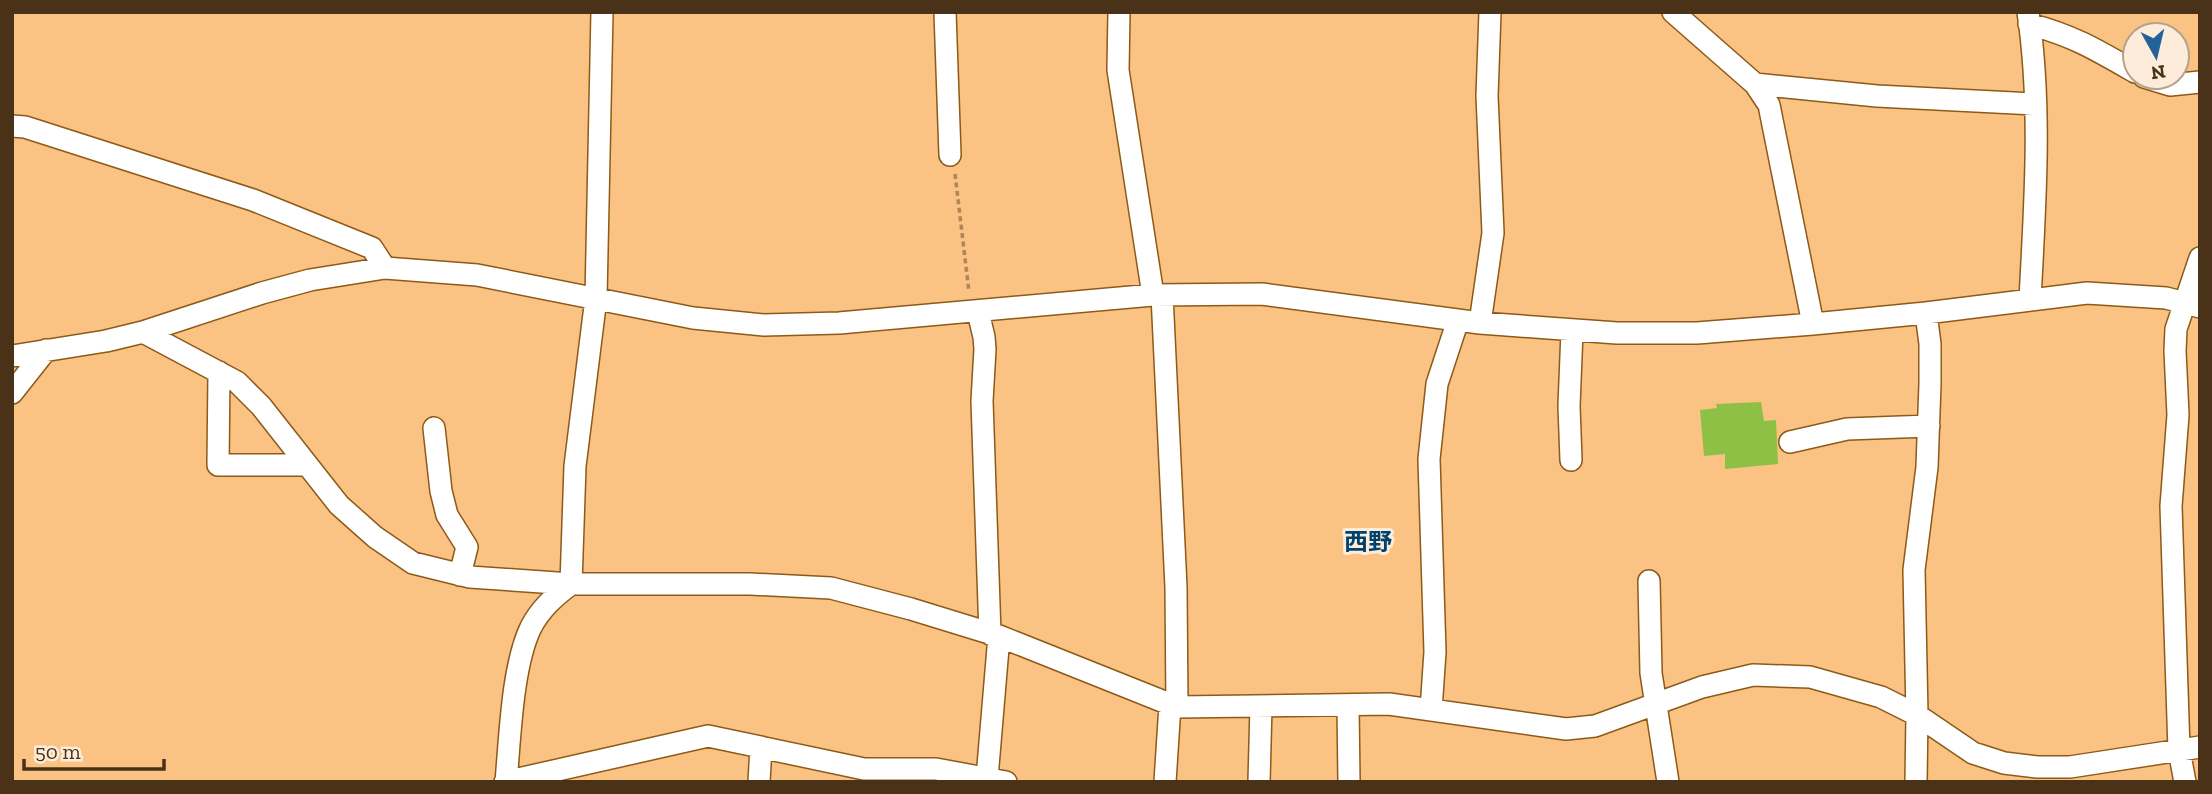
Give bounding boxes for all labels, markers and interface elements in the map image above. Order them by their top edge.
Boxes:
north arrow [2121,21,2191,91]
text: N [2150,60,2167,85]
district label: 西野 [1344,527,1392,556]
scale bar [24,728,164,772]
text: 50 m [35,739,81,764]

